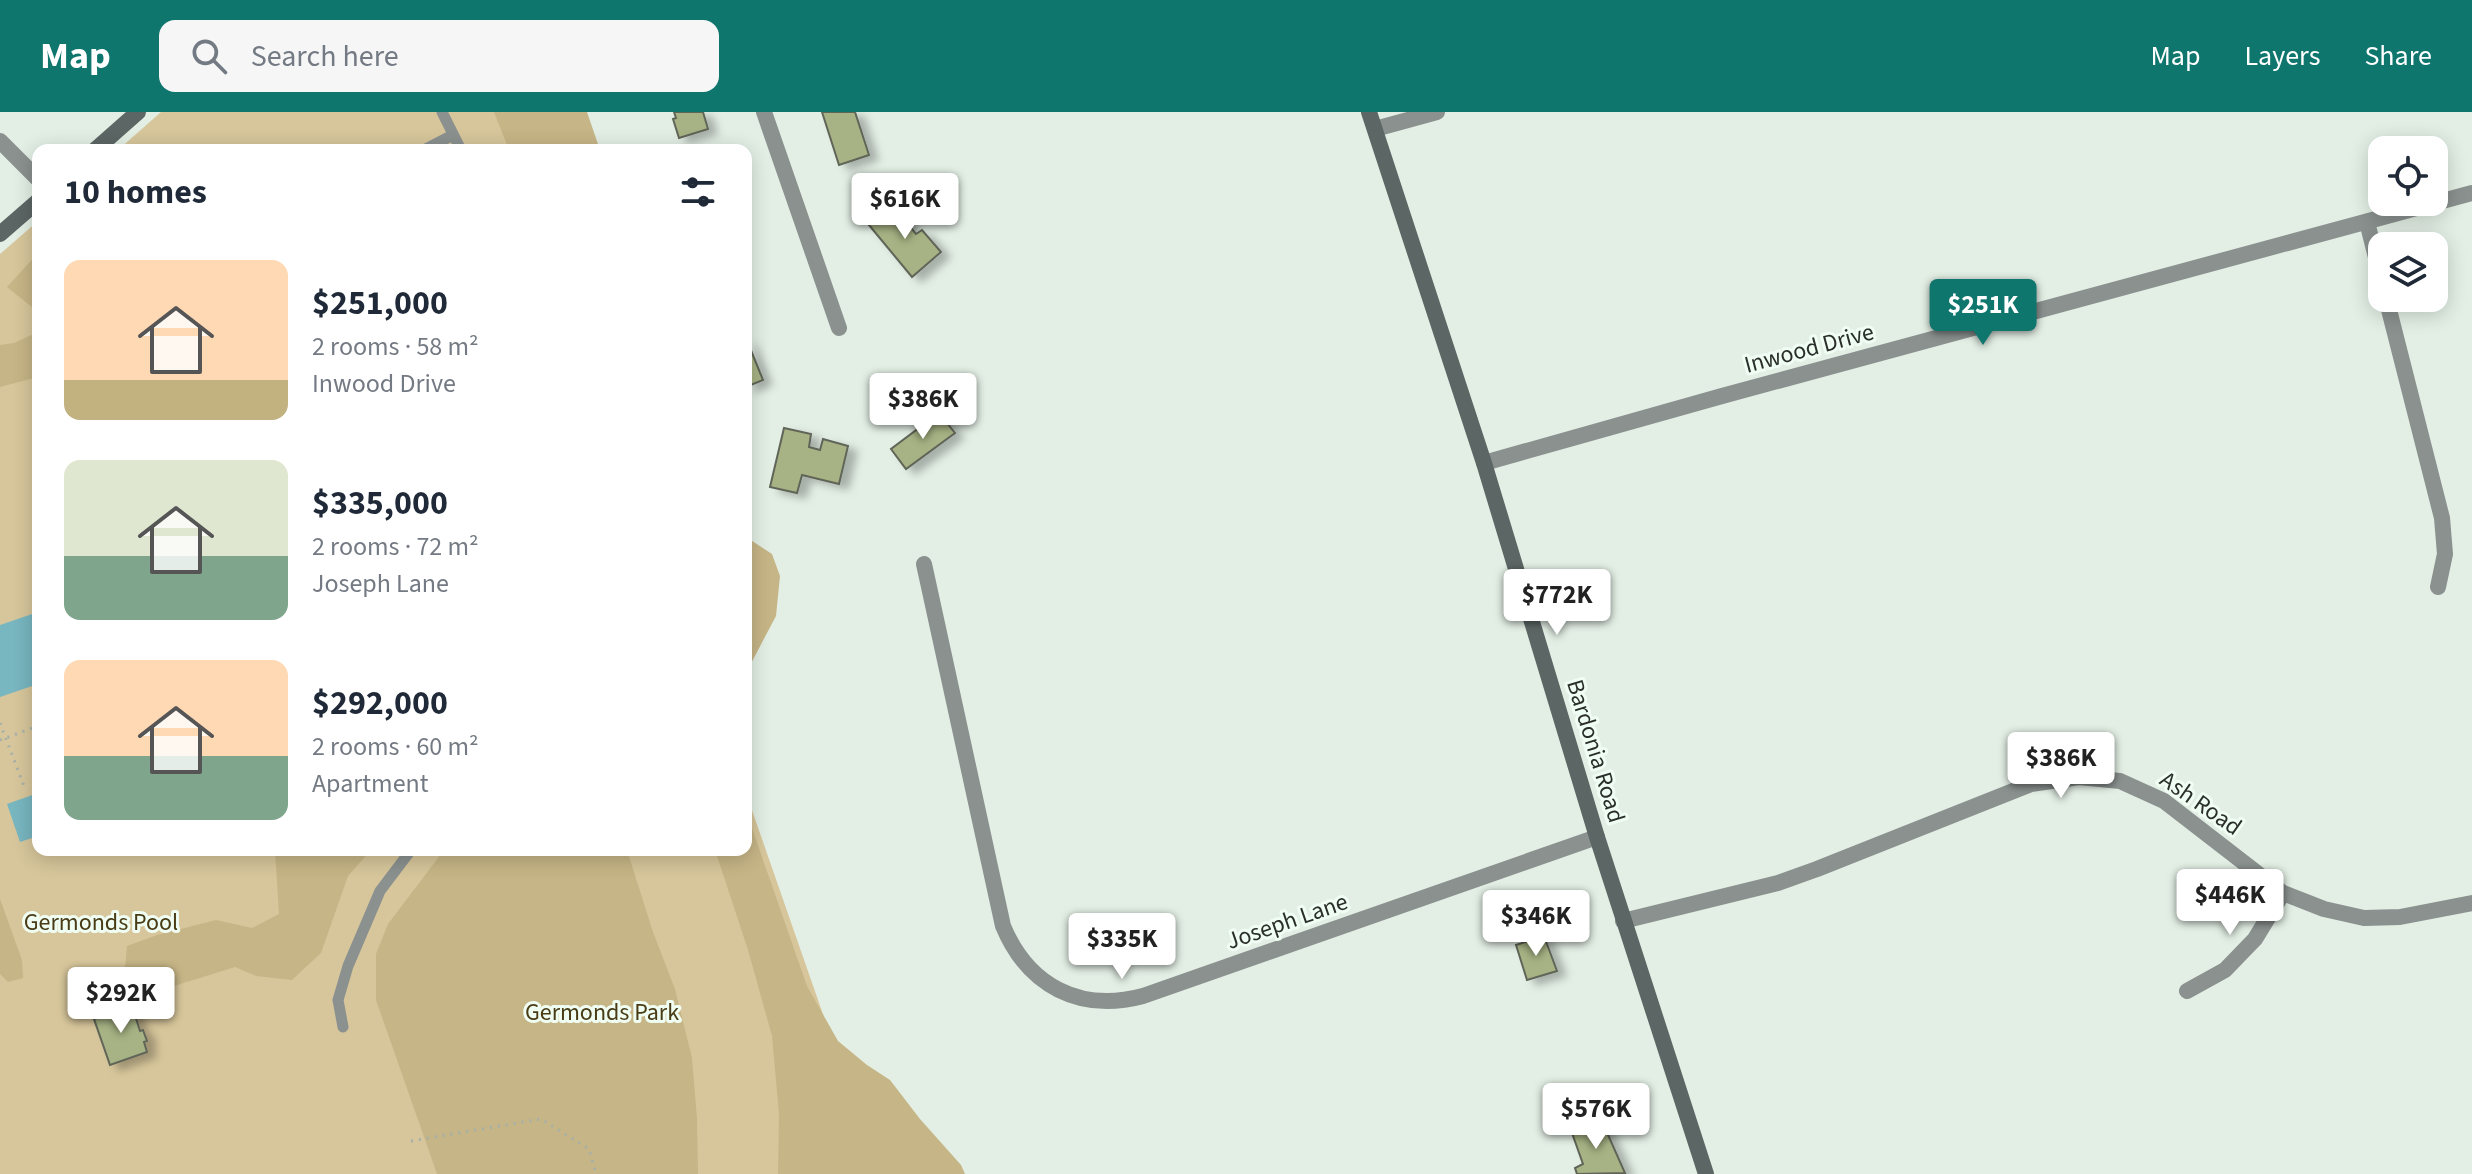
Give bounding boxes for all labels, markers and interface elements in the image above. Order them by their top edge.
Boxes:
search box [159,20,719,92]
text: Map [40,29,111,83]
icon: search [187,34,231,78]
text: Search here [251,35,399,78]
text: Map [2150,36,2200,76]
text: Layers [2244,36,2320,76]
text: Share [2364,36,2432,76]
map controls [2368,136,2448,312]
button: locate [2368,136,2448,216]
text: 10 homes [64,168,207,217]
icon: filters [676,170,720,214]
pin: $616K [849,173,961,241]
text: $616K [870,180,940,217]
button: layers [2368,232,2448,312]
text: $251,000 [312,279,448,328]
pin: $251K [1927,279,2039,347]
text: $251K [1948,286,2018,323]
icon: home [128,292,224,388]
street label: Inwood Drive [1740,314,1878,383]
text: 2 rooms · 58 m² [312,328,479,365]
text: Inwood Drive [312,365,456,402]
pin: $386K [867,373,979,441]
text: $386K [888,380,958,417]
text: $335,000 [312,479,448,528]
icon: home [128,492,224,588]
text: 2 rooms · 72 m² [312,528,479,565]
text: Joseph Lane [312,565,449,602]
pin: $772K [1501,569,1613,637]
text: $772K [1522,576,1592,613]
street label: Bardonia Road [1557,675,1634,827]
text: $292,000 [312,679,448,728]
icon: home [128,692,224,788]
text: 2 rooms · 60 m² [312,728,479,765]
pin: $386K [2005,732,2117,800]
text: $386K [2026,739,2096,776]
street label: Ash Road [2153,762,2249,844]
text: Apartment [312,765,429,802]
pin: $446K [2174,869,2286,937]
text: $446K [2195,876,2265,913]
street label: Joseph Lane [1222,884,1353,959]
pin: $346K [1480,890,1592,958]
text: $346K [1501,897,1571,934]
park label: Germonds Pool [24,905,178,940]
pin: $335K [1066,913,1178,981]
text: $335K [1087,920,1157,957]
pin: $292K [65,967,177,1035]
text: $292K [86,974,156,1011]
park label: Germonds Park [525,995,679,1030]
pin: $576K [1540,1083,1652,1151]
text: $576K [1561,1090,1631,1127]

